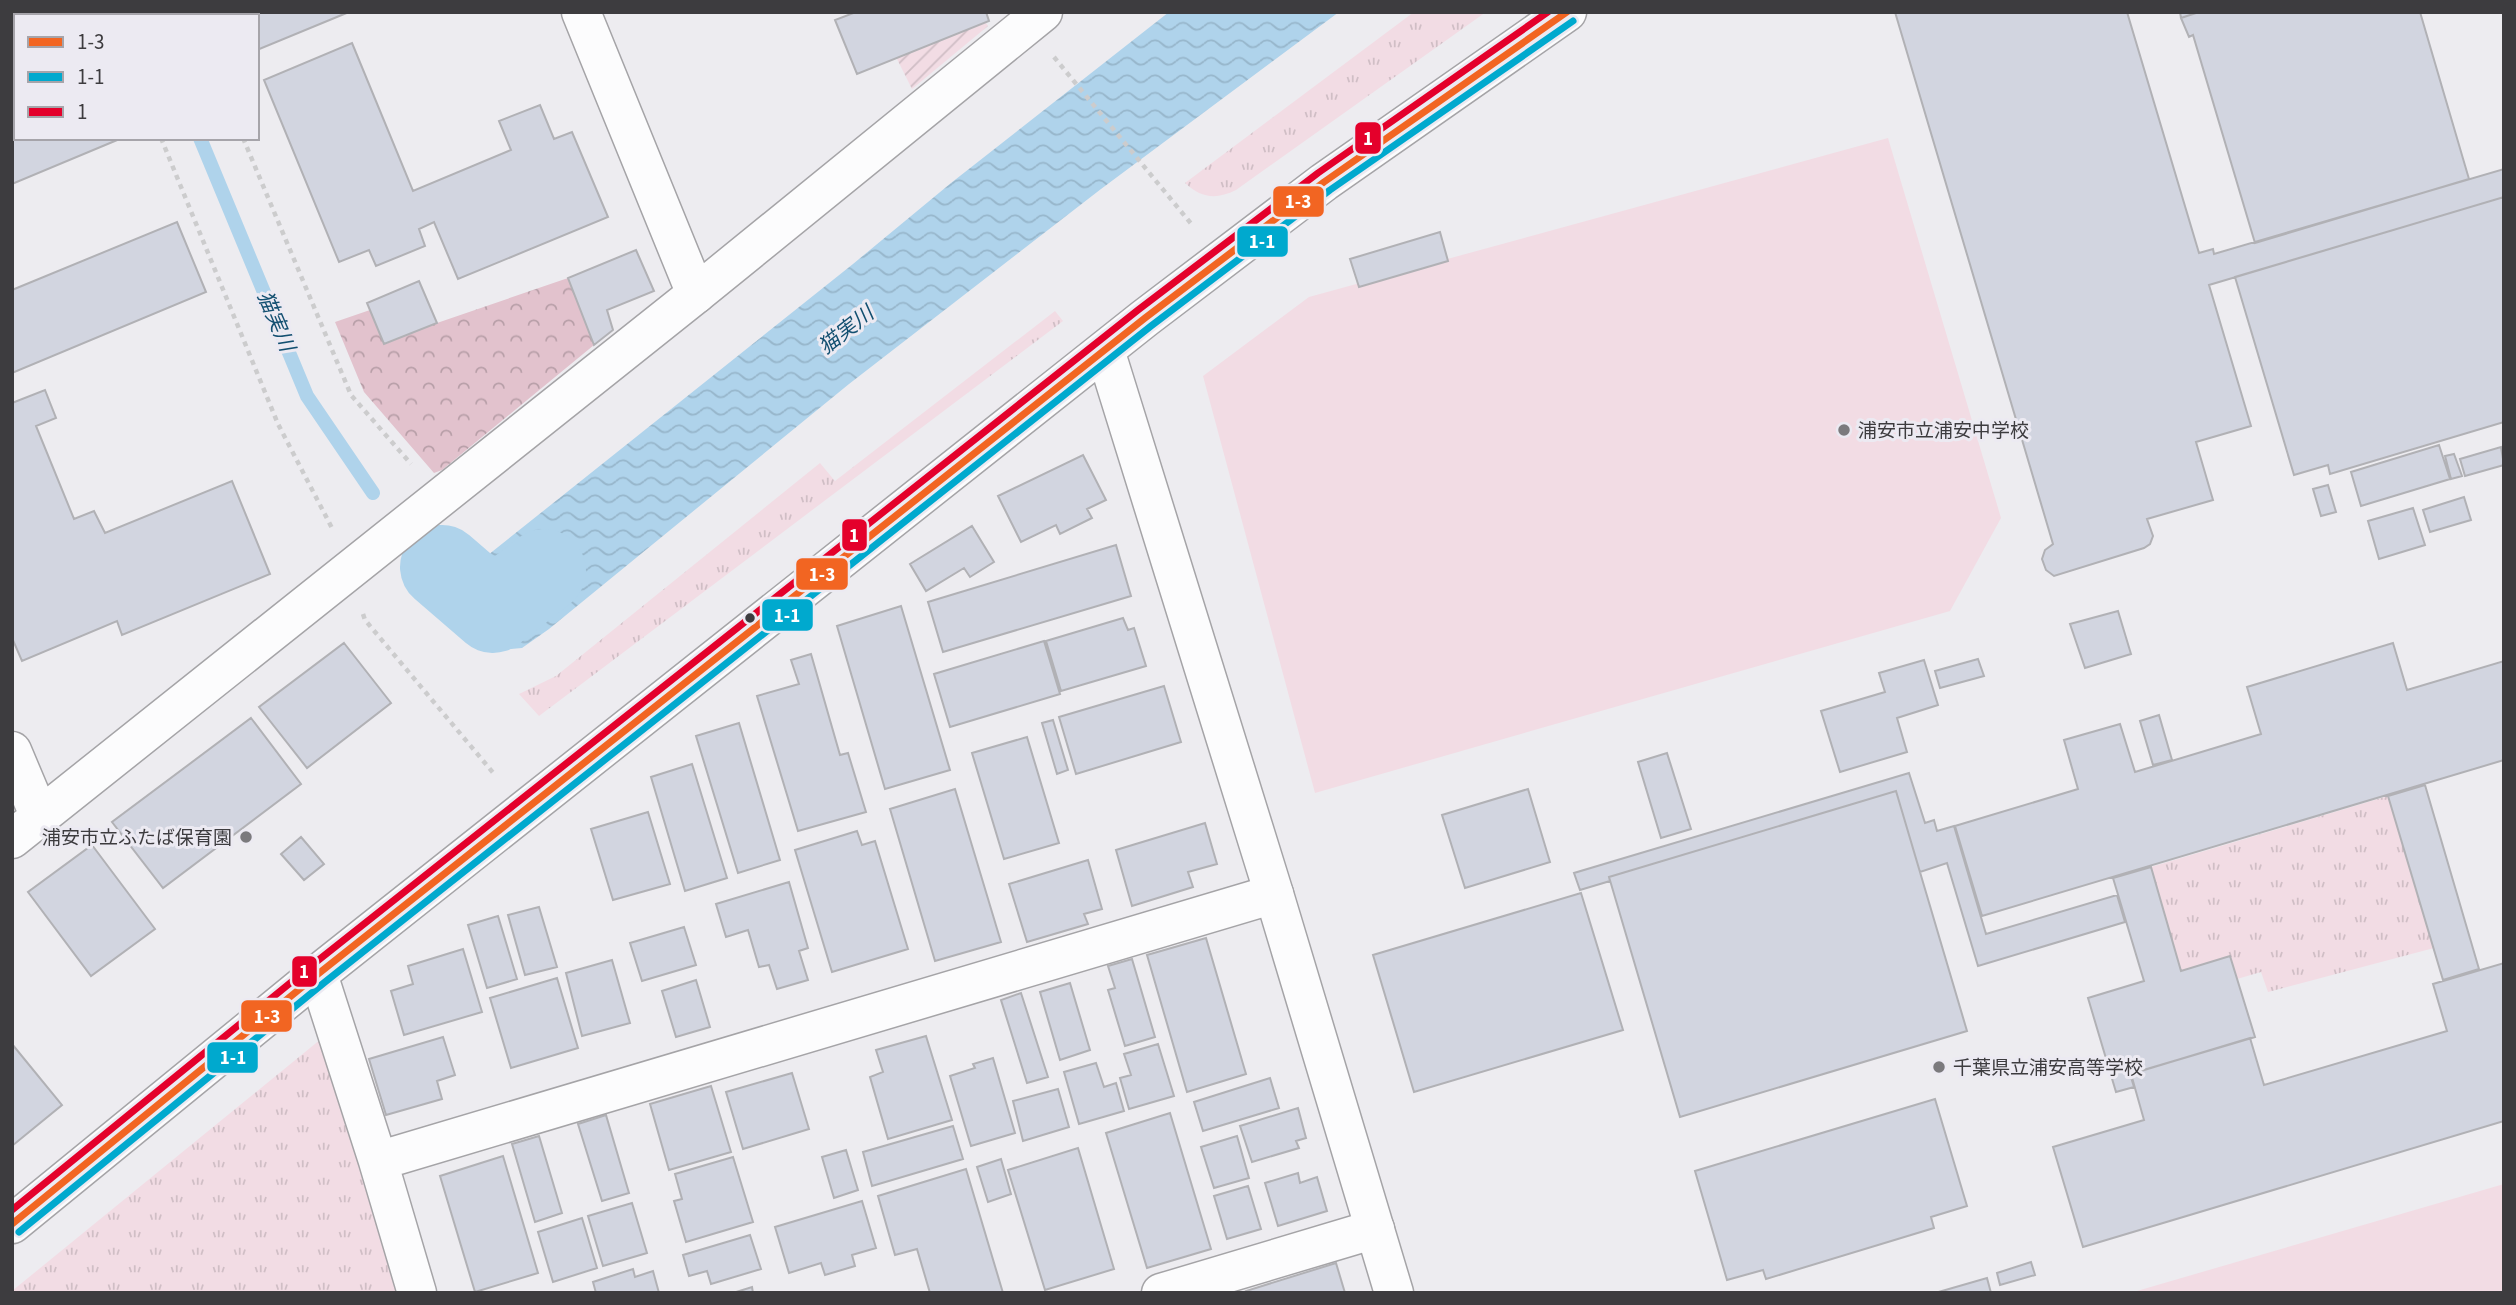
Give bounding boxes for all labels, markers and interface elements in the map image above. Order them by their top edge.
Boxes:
legend [14,14,259,140]
text: 1-3 [77,27,104,57]
text: 1-1 [77,62,104,92]
text: 1 [77,97,87,127]
line badge: 1 [1354,121,1382,155]
text: 1 [1363,126,1373,153]
line badge: 1-3 [1272,185,1325,218]
text: 1-3 [1285,189,1311,216]
line badge: 1-1 [1236,225,1289,258]
text: 1-1 [1249,229,1275,256]
water label: 猫実川 [250,286,303,358]
water label: 猫実川 [812,298,882,361]
place label: 浦安市立浦安中学校 [1858,418,2029,445]
marker: 浦安市立浦安中学校 [1836,422,1852,438]
line badge: 1 [841,518,868,552]
text: 1 [849,523,859,550]
line badge: 1-3 [795,557,849,591]
text: 1-3 [809,562,835,589]
line badge: 1-1 [761,598,814,632]
text: 1-1 [774,603,800,630]
unlabelled marker [743,611,757,625]
place label: 浦安市立ふたば保育園 [42,825,232,852]
marker: 浦安市立ふたば保育園 [238,829,254,845]
line badge: 1 [291,955,318,988]
text: 1 [299,959,309,986]
line badge: 1-3 [240,999,293,1033]
text: 1-3 [254,1004,280,1031]
line badge: 1-1 [206,1041,259,1074]
text: 1-1 [220,1045,246,1072]
place label: 千葉県立浦安高等学校 [1953,1055,2143,1082]
marker: 千葉県立浦安高等学校 [1931,1059,1947,1075]

